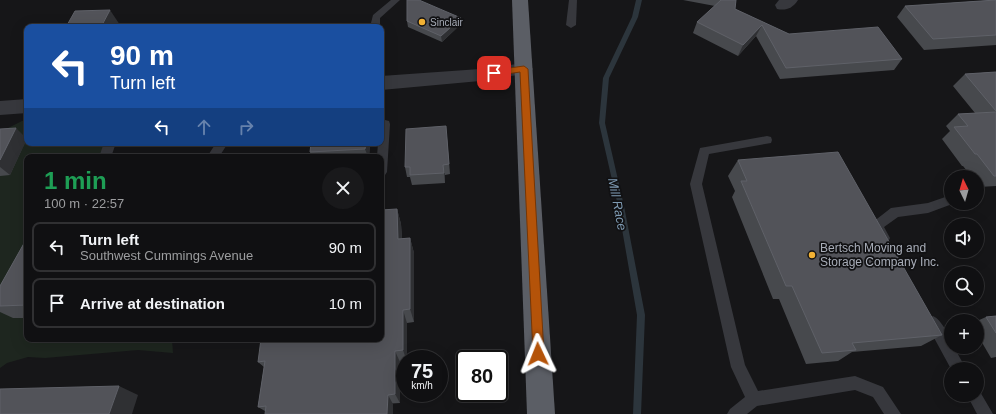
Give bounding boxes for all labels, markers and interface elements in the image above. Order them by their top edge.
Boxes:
marker: Sinclair [417,17,427,27]
place label: Sinclair [430,17,463,28]
icon: left [44,40,96,92]
text: 90 m [110,40,174,71]
pin [477,56,511,90]
icon: arrive [483,62,505,84]
text: Turn left [110,73,175,93]
icon: left [151,116,173,138]
icon: ahead [193,116,215,138]
icon: right [235,116,257,138]
text: 1 min [44,167,107,194]
button: close [322,167,364,209]
north arrow [944,170,984,210]
map controls [944,170,984,402]
water label: Mill Race [605,176,630,232]
text: 100 m · 22:57 [44,196,124,211]
button: sound [944,218,984,258]
text: Turn left [80,231,139,248]
icon: left [46,236,68,258]
text: 90 m [329,239,362,256]
place label: Bertsch Moving and Storage Company Inc. [820,241,939,269]
text: Southwest Cummings Avenue [80,248,253,263]
marker: Bertsch Moving and Storage Company Inc. [807,250,817,260]
button: search [944,266,984,306]
icon: arrive [46,292,68,314]
text: Arrive at destination [80,295,225,312]
text: 10 m [329,295,362,312]
button: + [944,314,984,354]
position arrow [517,333,559,375]
speed limit sign: 80 [456,350,508,402]
text: 75 [411,360,433,382]
button: − [944,362,984,402]
text: km/h [411,380,433,391]

